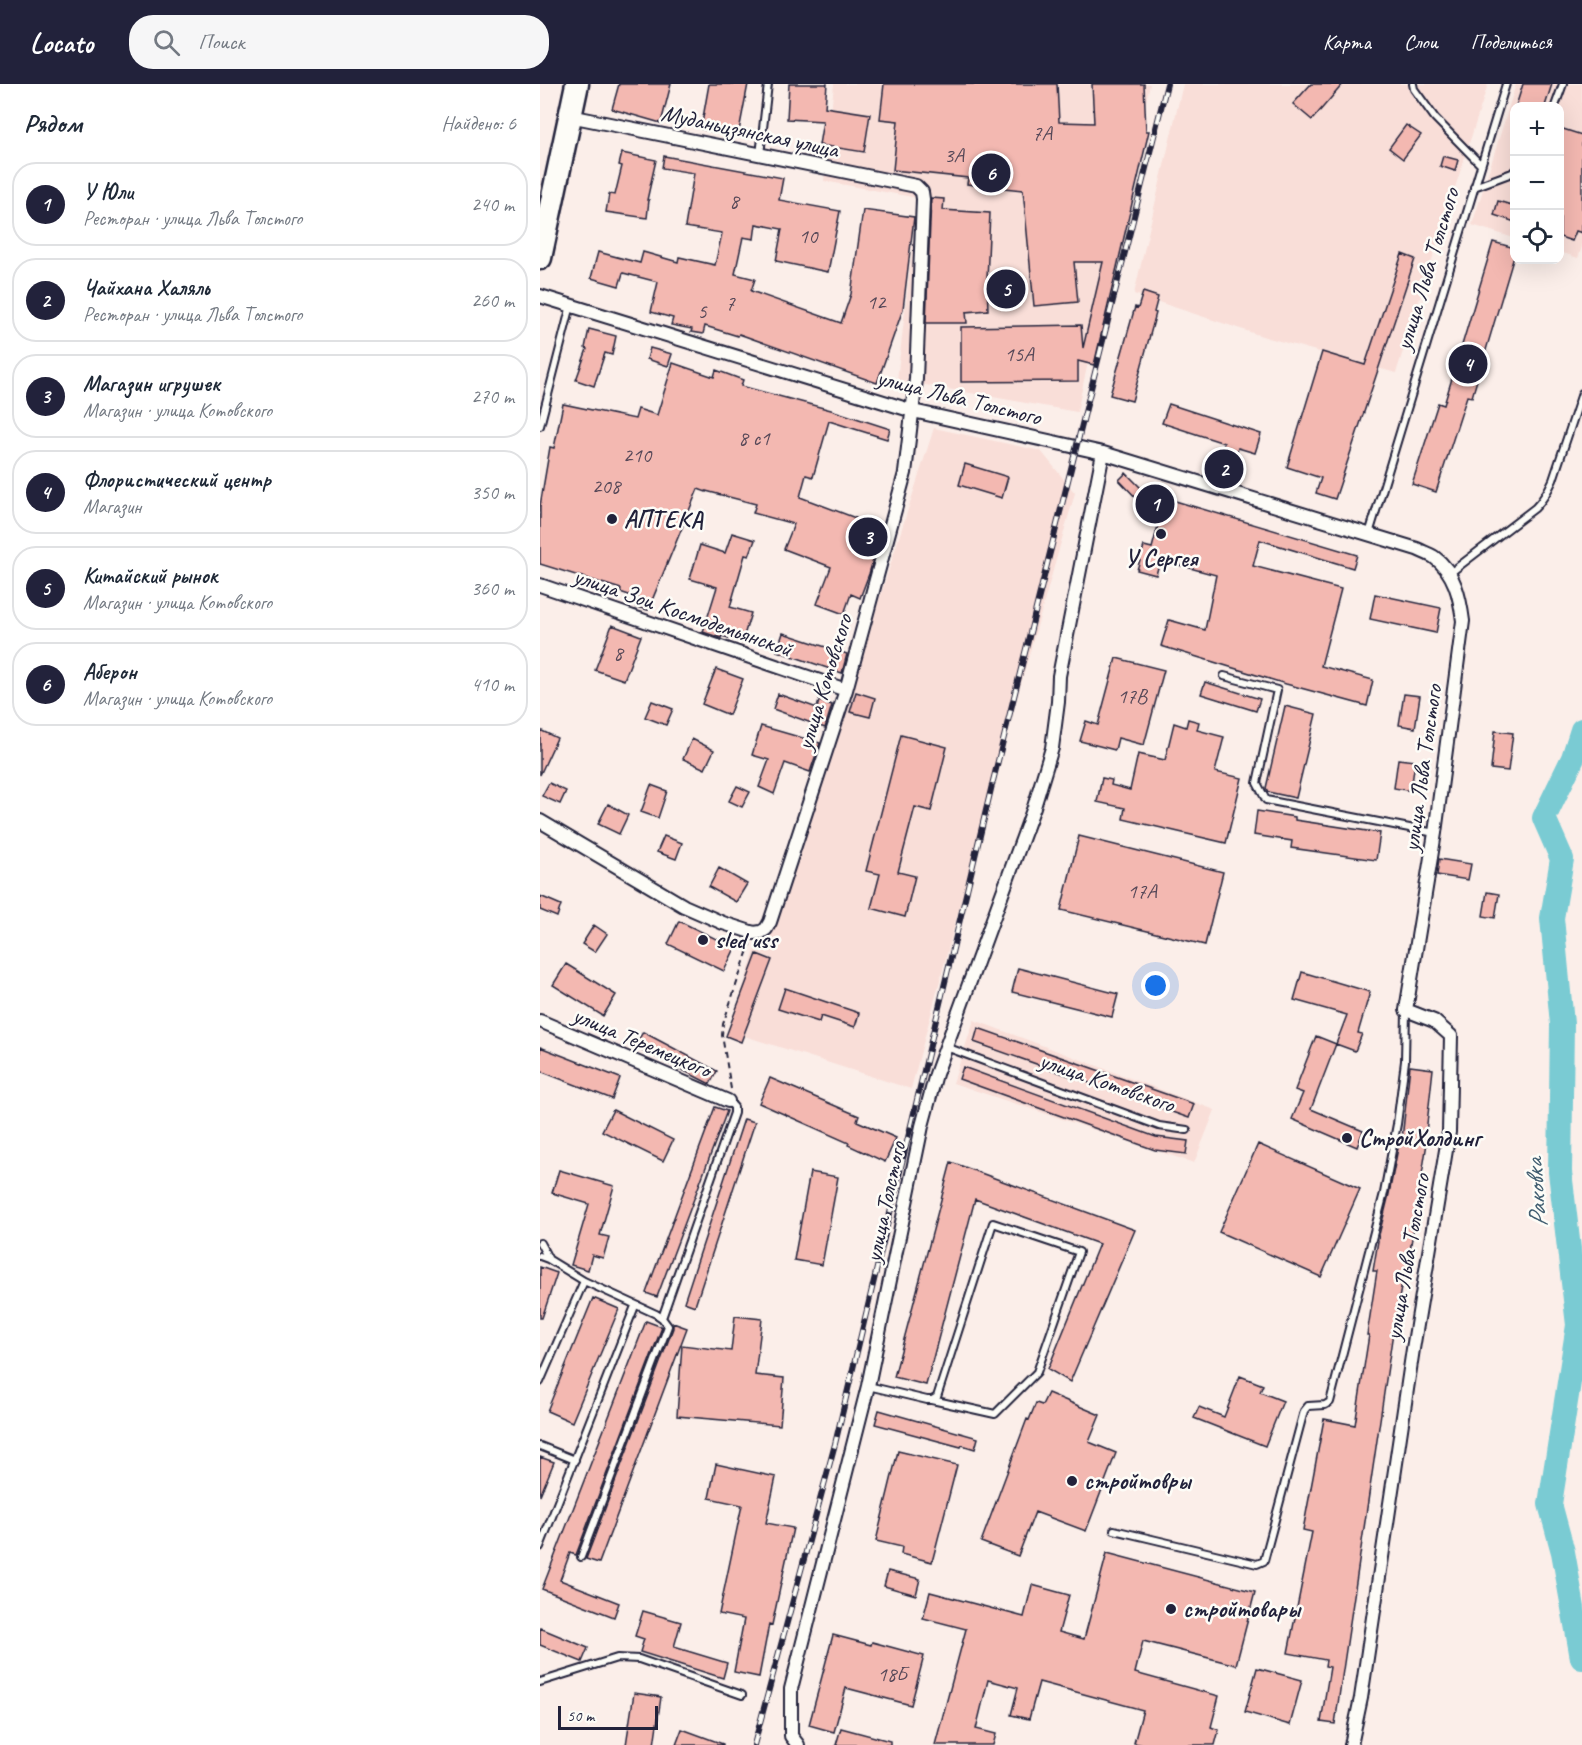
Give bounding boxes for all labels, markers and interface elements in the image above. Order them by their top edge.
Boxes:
search box [129,15,549,69]
text: Locato [30,25,93,60]
icon: search [150,26,183,59]
text: Поиск [198,28,245,56]
text: Карта [1323,29,1371,55]
text: Слои [1404,29,1438,55]
text: Поделиться [1471,29,1552,55]
street label: Муданьцзянская улица [659,98,843,165]
map controls [1510,102,1564,264]
button: + [1510,102,1564,156]
text: Рядом [24,107,82,140]
text: Найдено: 6 [441,111,516,136]
house number: 7А [1032,120,1053,146]
house number: 3А [944,142,965,168]
pin: 6 [972,150,1010,196]
button: − [1510,156,1564,210]
text: У Юли [83,178,133,206]
street label: улица Льва Толстого [1387,183,1466,356]
house number: 8 [729,188,741,214]
text: 1 [41,192,50,217]
text: 240 m [471,192,514,217]
text: Ресторан · улица Льва Толстого [83,206,302,231]
button: locate [1510,210,1564,264]
house number: 10 [799,223,819,249]
pin: 5 [986,266,1026,312]
text: Чайхана Халяль [83,274,209,302]
text: 2 [41,288,50,313]
text: 260 m [471,288,514,313]
house number: 12 [867,289,887,315]
house number: 7 [725,290,736,316]
house number: 5 [697,298,708,324]
text: Ресторан · улица Льва Толстого [83,302,302,327]
house number: 15А [1004,341,1035,367]
pin: 4 [1448,342,1488,386]
street label: улица Льва Толстого [872,362,1046,432]
text: Магазин игрушек [83,370,220,398]
text: 3 [41,384,50,409]
text: 270 m [471,384,514,409]
text: Магазин · улица Котовского [83,398,272,423]
house number: 8 с1 [738,425,771,451]
house number: 210 [623,442,653,468]
pin: 2 [1204,446,1244,492]
text: Флористический центр [83,466,271,494]
house number: 208 [592,473,623,499]
text: 4 [41,480,50,505]
text: 350 m [471,480,514,505]
pin: 1 [1136,482,1174,526]
text: Магазин [83,494,141,519]
place label: АПТЕКА [624,504,704,534]
marker: АПТЕКА [605,512,619,526]
pin: 3 [848,514,888,560]
marker: У Сергея [1154,527,1168,541]
place label: У Сергея [1124,543,1199,573]
street label: улица Зои Космодемьянской [568,560,798,664]
text: Китайский рынок [83,562,218,590]
text: 5 [41,576,50,601]
text: 360 m [471,576,514,601]
text: Магазин · улица Котовского [83,590,272,615]
street label: улица Котовского [789,609,859,756]
house number: 8 [613,640,625,666]
text: Аберон [83,658,137,686]
text: 6 [41,672,50,697]
text: 410 m [471,672,514,697]
street label: улица Льва Толстого [1395,681,1449,855]
house number: 17В [1117,683,1149,709]
text: Магазин · улица Котовского [83,686,272,711]
house number: 17А [1127,878,1158,904]
place label: sled uss [715,925,779,955]
marker: sled uss [696,933,710,947]
your location [1141,971,1170,1000]
street label: улица Теремецкого [567,999,718,1085]
street label: улица Котовского [1034,1044,1180,1120]
place label: СтройХолдинг [1359,1123,1484,1153]
marker: СтройХолдинг [1340,1131,1354,1145]
street label: улица Толстого [857,1138,913,1267]
water label: Раковка [1517,1154,1555,1228]
street label: улица Льва Толстого [1377,1170,1437,1344]
place label: стройтовры [1084,1466,1192,1496]
marker: стройтовры [1065,1474,1079,1488]
place label: стройтовары [1183,1594,1302,1624]
marker: стройтовары [1164,1602,1178,1616]
house number: 18Б [877,1661,910,1687]
scale bar [558,1703,658,1730]
text: 50 m [567,1706,594,1726]

